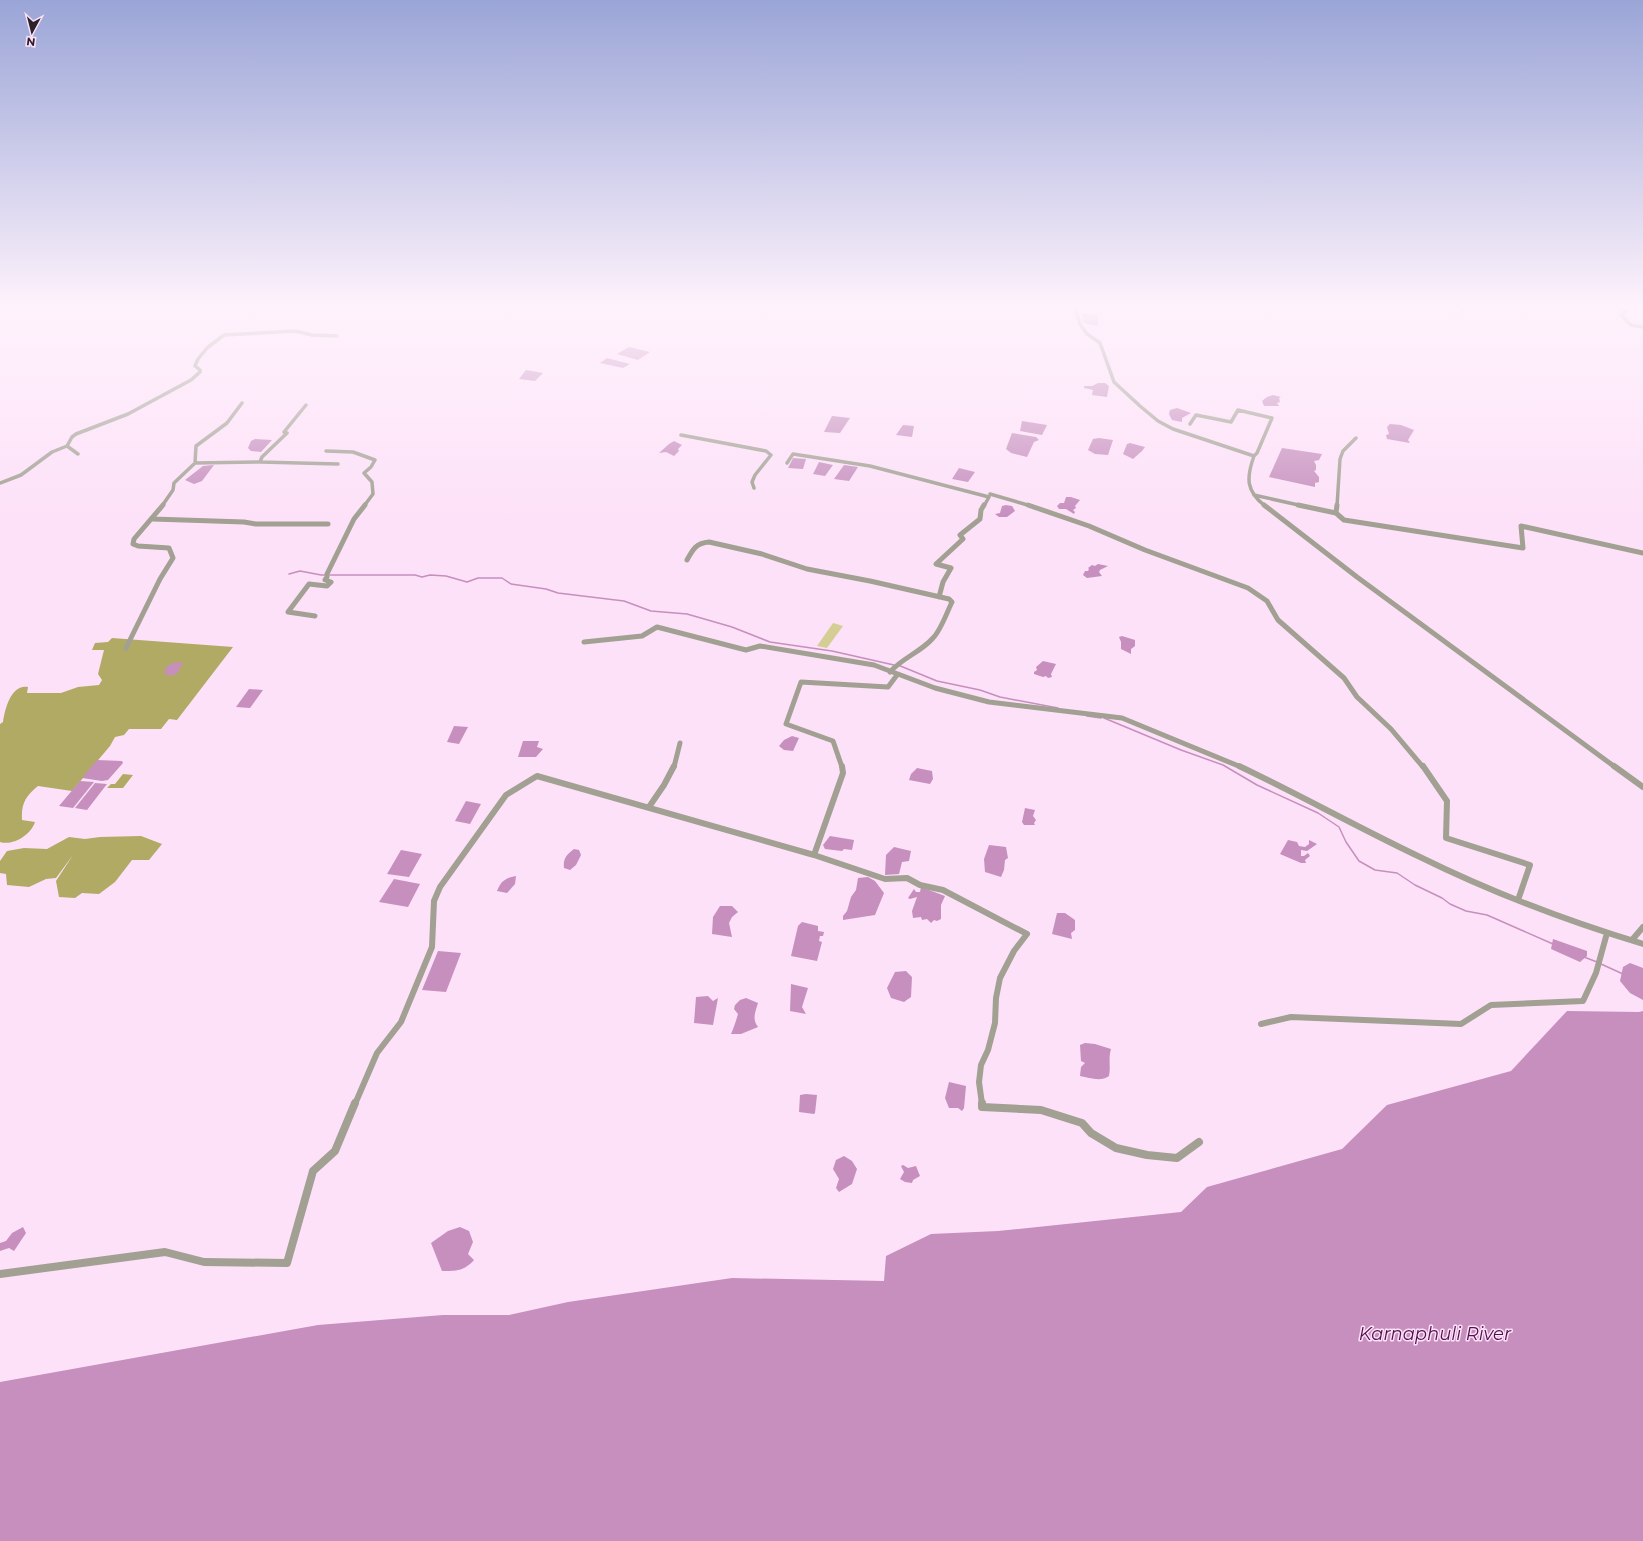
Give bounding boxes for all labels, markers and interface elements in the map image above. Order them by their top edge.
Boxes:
north arrow [12,12,52,52]
text: N [26,34,36,49]
water label: Karnaphuli River [1359,1323,1512,1345]

